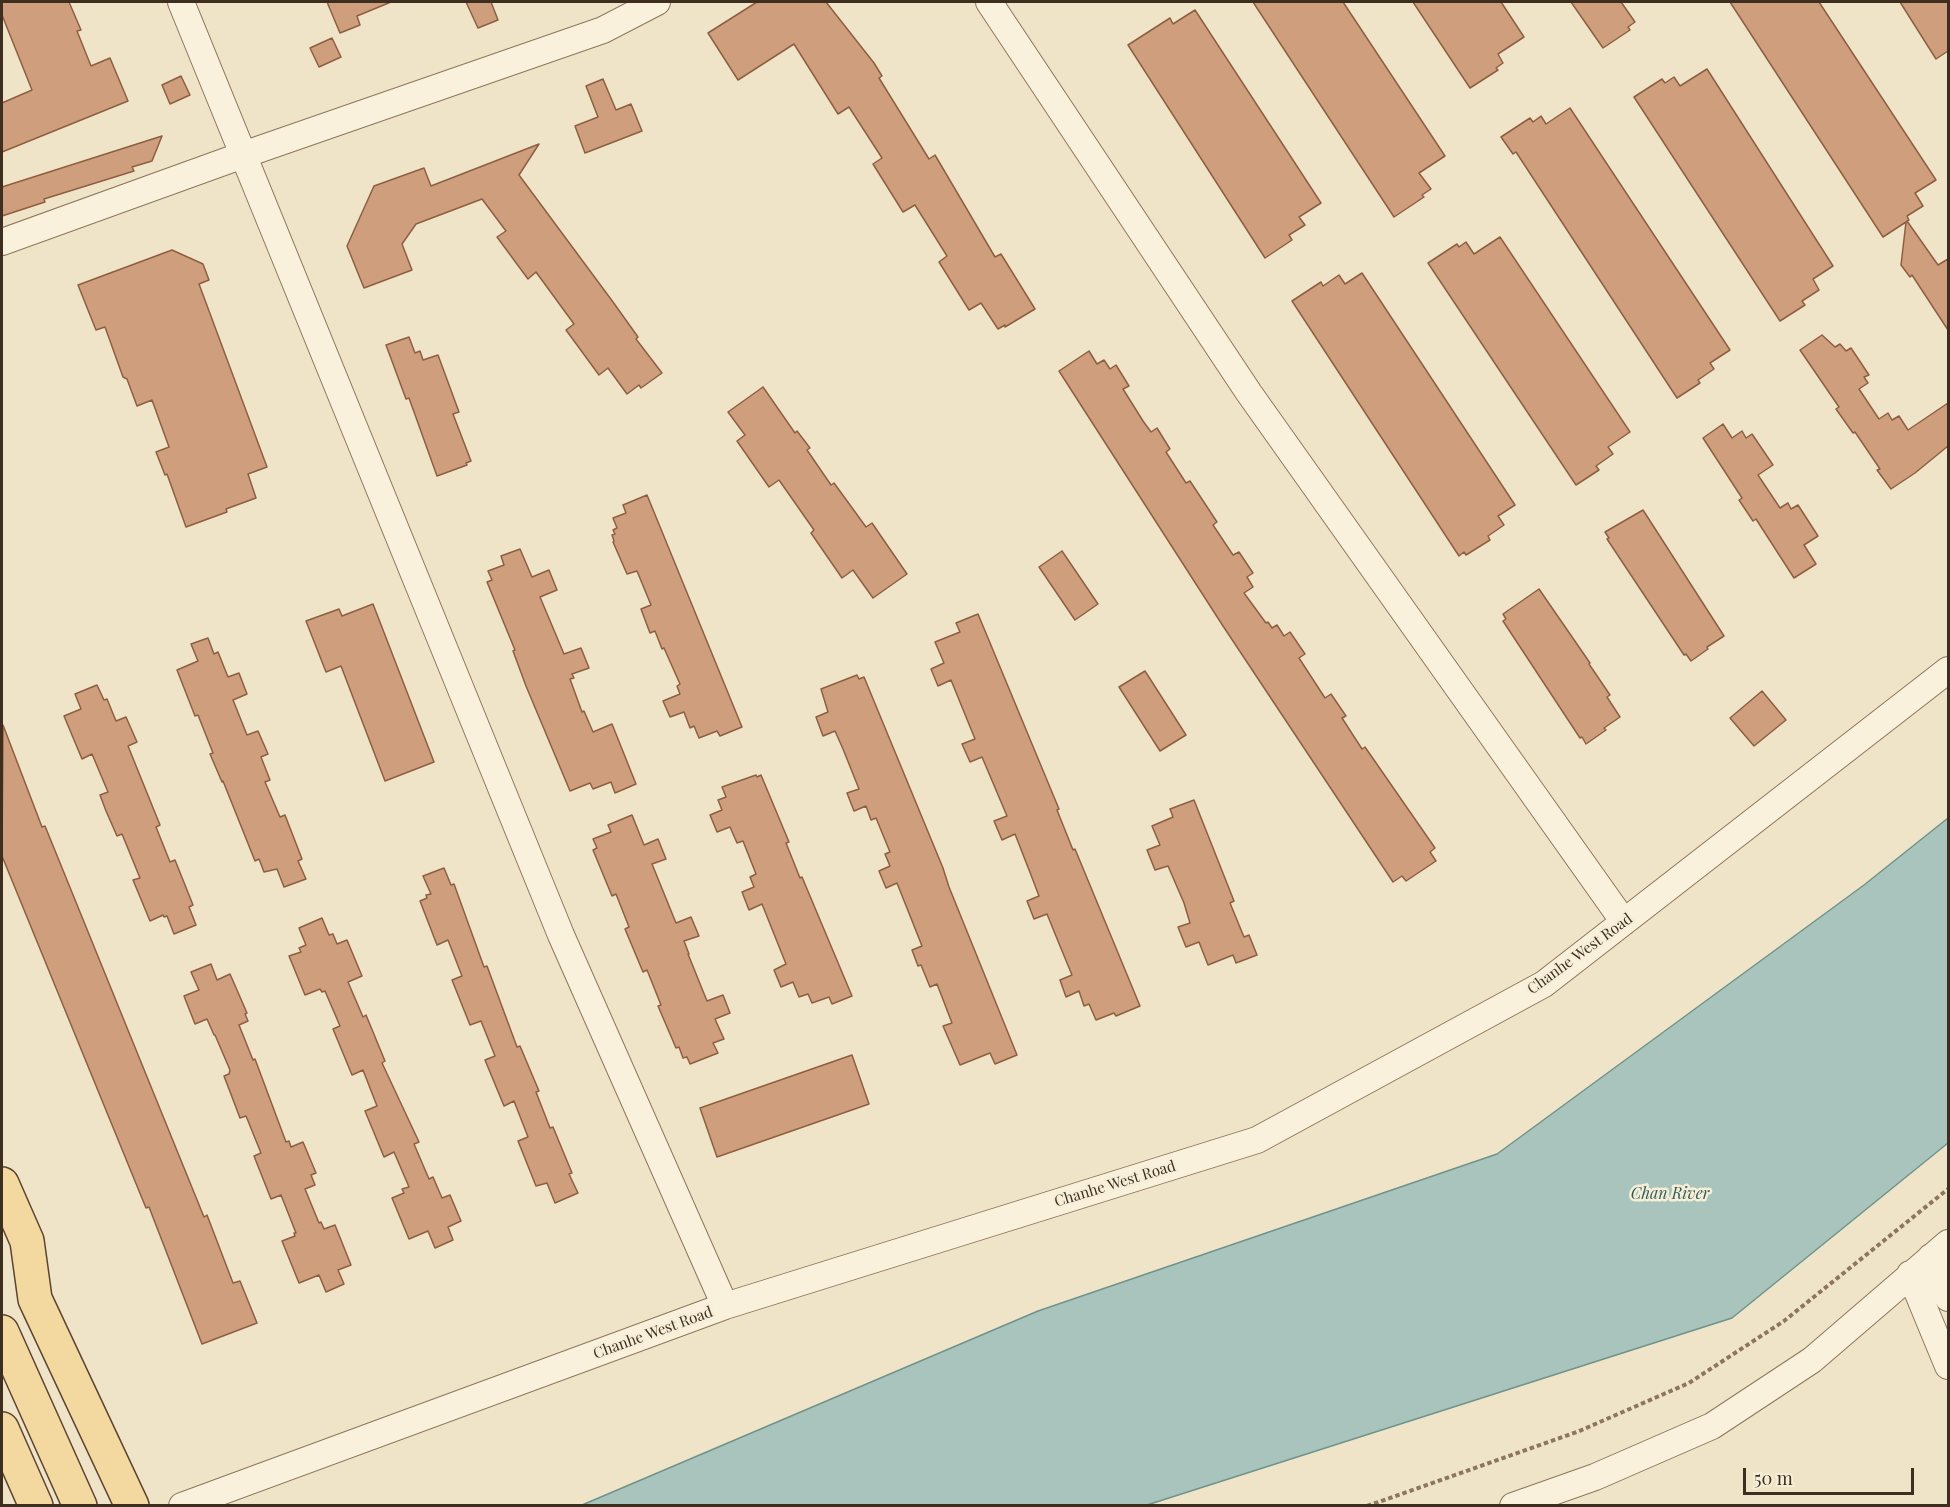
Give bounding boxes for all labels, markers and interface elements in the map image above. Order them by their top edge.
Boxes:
street label: Chanhe West Road [1524,910,1636,998]
street label: Chanhe West Road [1052,1157,1178,1211]
water label: Chan River [1631,1184,1709,1204]
street label: Chanhe West Road [591,1303,715,1363]
scale bar [1746,1456,1917,1494]
text: 50 m [1754,1466,1793,1490]

